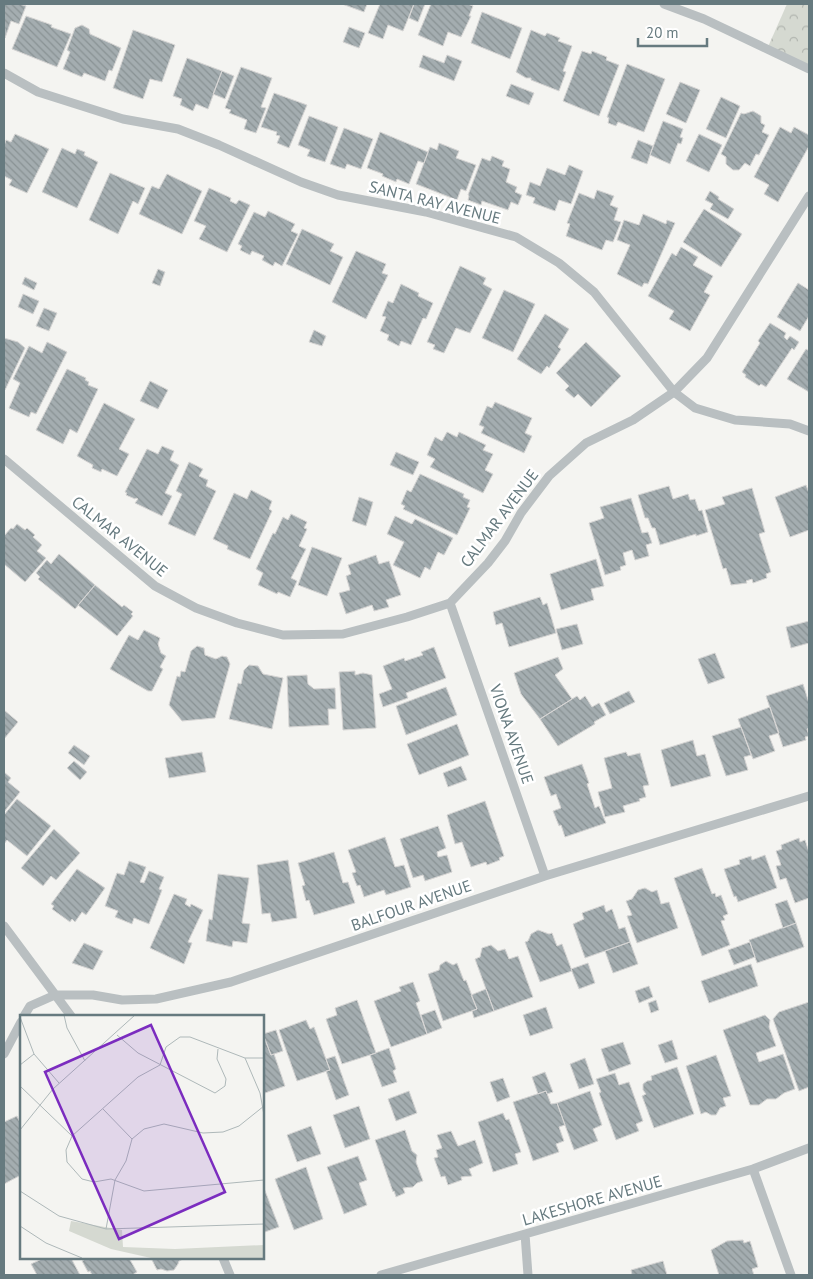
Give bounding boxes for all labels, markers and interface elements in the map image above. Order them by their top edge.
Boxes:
scale bar [638,15,707,47]
text: 20 m [646,23,679,42]
street label: SANTA RAY AVENUE [367,176,503,228]
street label: CALMAR AVENUE [456,465,542,571]
street label: CALMAR AVENUE [68,491,172,581]
street label: VIONA AVENUE [485,681,538,786]
street label: BALFOUR AVENUE [348,875,474,935]
inset map [20,1015,264,1259]
street label: LAKESHORE AVENUE [520,1171,664,1229]

